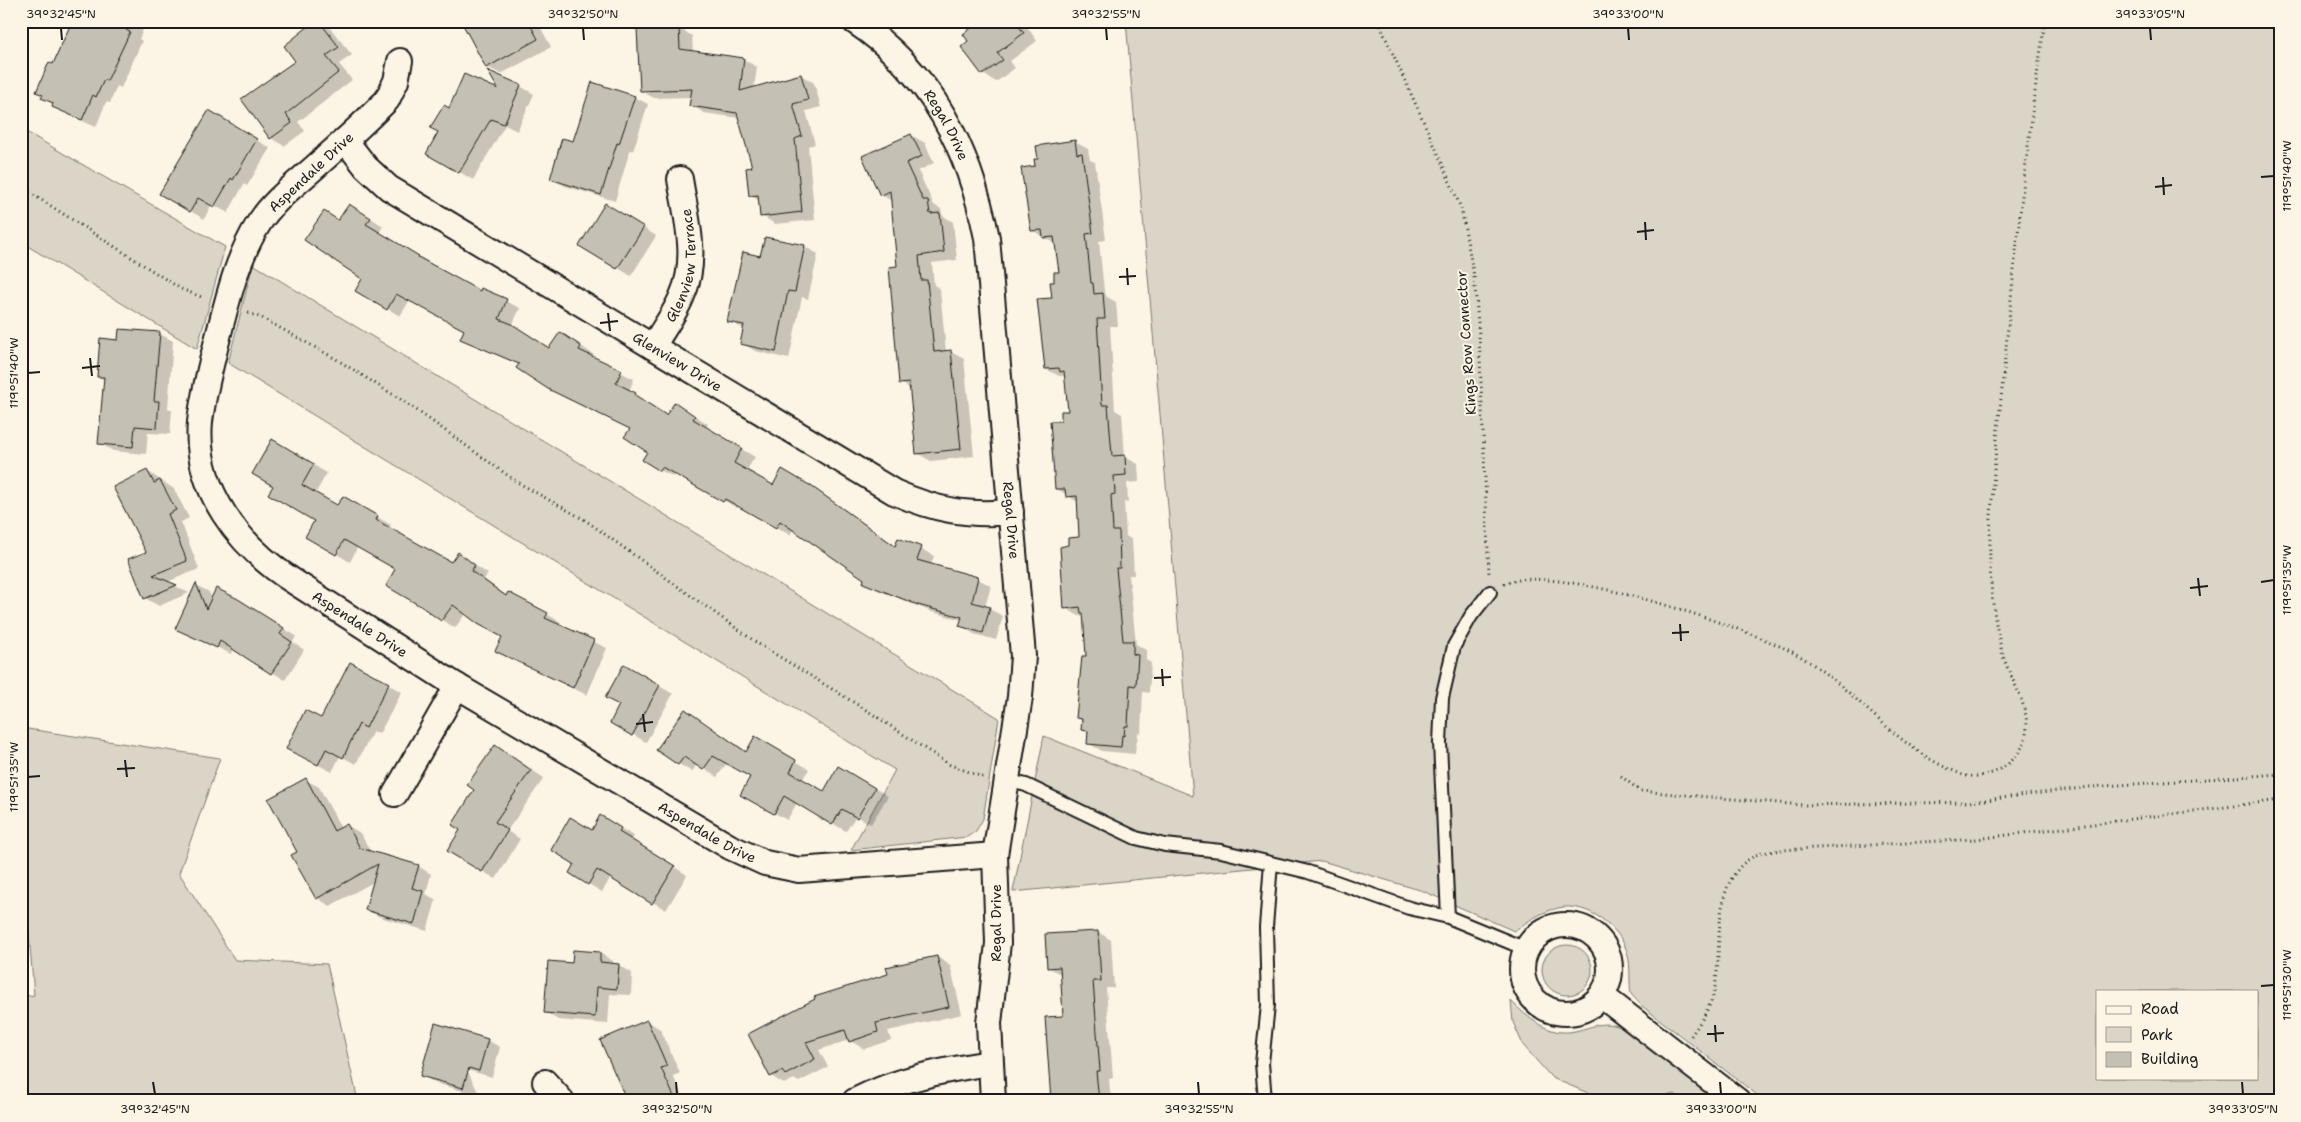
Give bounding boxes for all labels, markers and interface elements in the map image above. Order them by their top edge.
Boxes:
text: 39°32'45"N [26,6,96,22]
text: 39°32'50"N [548,6,618,22]
text: 39°32'55"N [1071,6,1141,22]
text: 39°33'00"N [1592,6,1664,22]
text: 39°33'05"N [2115,6,2185,22]
street label: Regal Drive [920,86,973,163]
street label: Aspendale Drive [265,128,357,216]
text: 119°51'40"W [2279,140,2295,212]
street label: Glenview Terrace [661,207,699,325]
street label: Kings Row Connector [1452,270,1480,416]
street label: Glenview Drive [629,328,725,395]
text: 119°51'40"W [6,337,22,409]
street label: Regal Drive [999,481,1024,560]
text: 119°51'35"W [2279,545,2295,615]
street label: Aspendale Drive [309,587,411,661]
text: 119°51'35"W [6,742,22,812]
street label: Aspendale Drive [655,798,759,867]
street label: Regal Drive [987,884,1005,962]
text: 119°51'30"W [2279,949,2295,1021]
legend [2096,990,2258,1080]
text: Road [2141,999,2179,1019]
text: Park [2141,1025,2173,1045]
text: Building [2141,1049,2198,1069]
text: 39°32'45"N [120,1101,190,1117]
text: 39°32'50"N [642,1101,712,1117]
text: 39°32'55"N [1164,1101,1234,1117]
text: 39°33'00"N [1685,1101,1757,1117]
text: 39°33'05"N [2208,1101,2278,1117]

